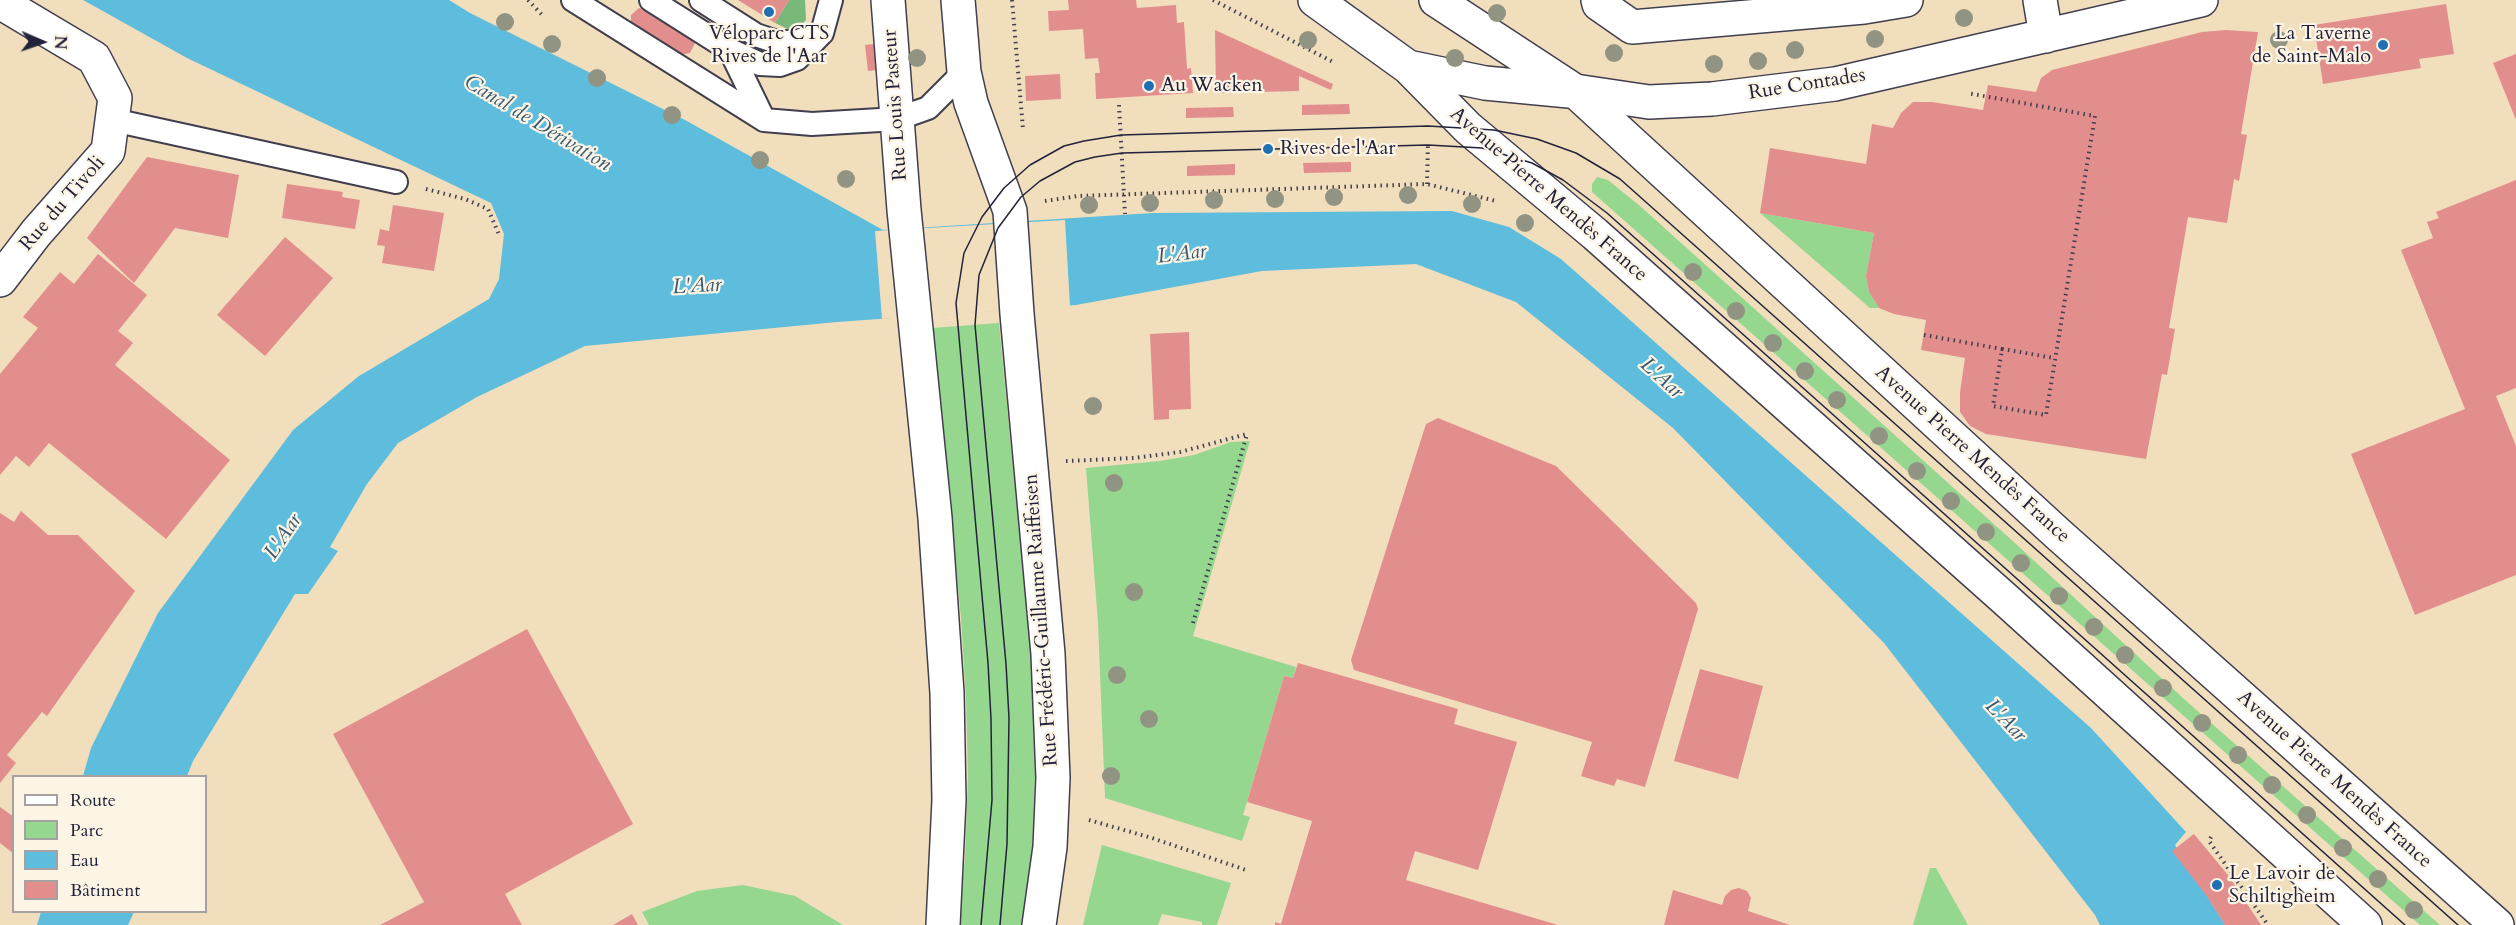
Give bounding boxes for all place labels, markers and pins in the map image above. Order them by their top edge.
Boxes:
marker: Véloparc CTS Rives de l'Aar [762,5,776,19]
place label: Véloparc CTS Rives de l'Aar [709,22,829,69]
place label: La Taverne de Saint-Malo [2252,22,2371,69]
marker: La Taverne de Saint-Malo [2376,38,2390,52]
place label: Au Wacken [1161,74,1263,98]
marker: Au Wacken [1142,79,1156,93]
place label: Rives de l'Aar [1280,137,1396,161]
marker: Rives de l'Aar [1261,142,1275,156]
place label: Le Lavoir de Schiltigheim [2229,862,2336,909]
marker: Le Lavoir de Schiltigheim [2210,878,2224,892]

